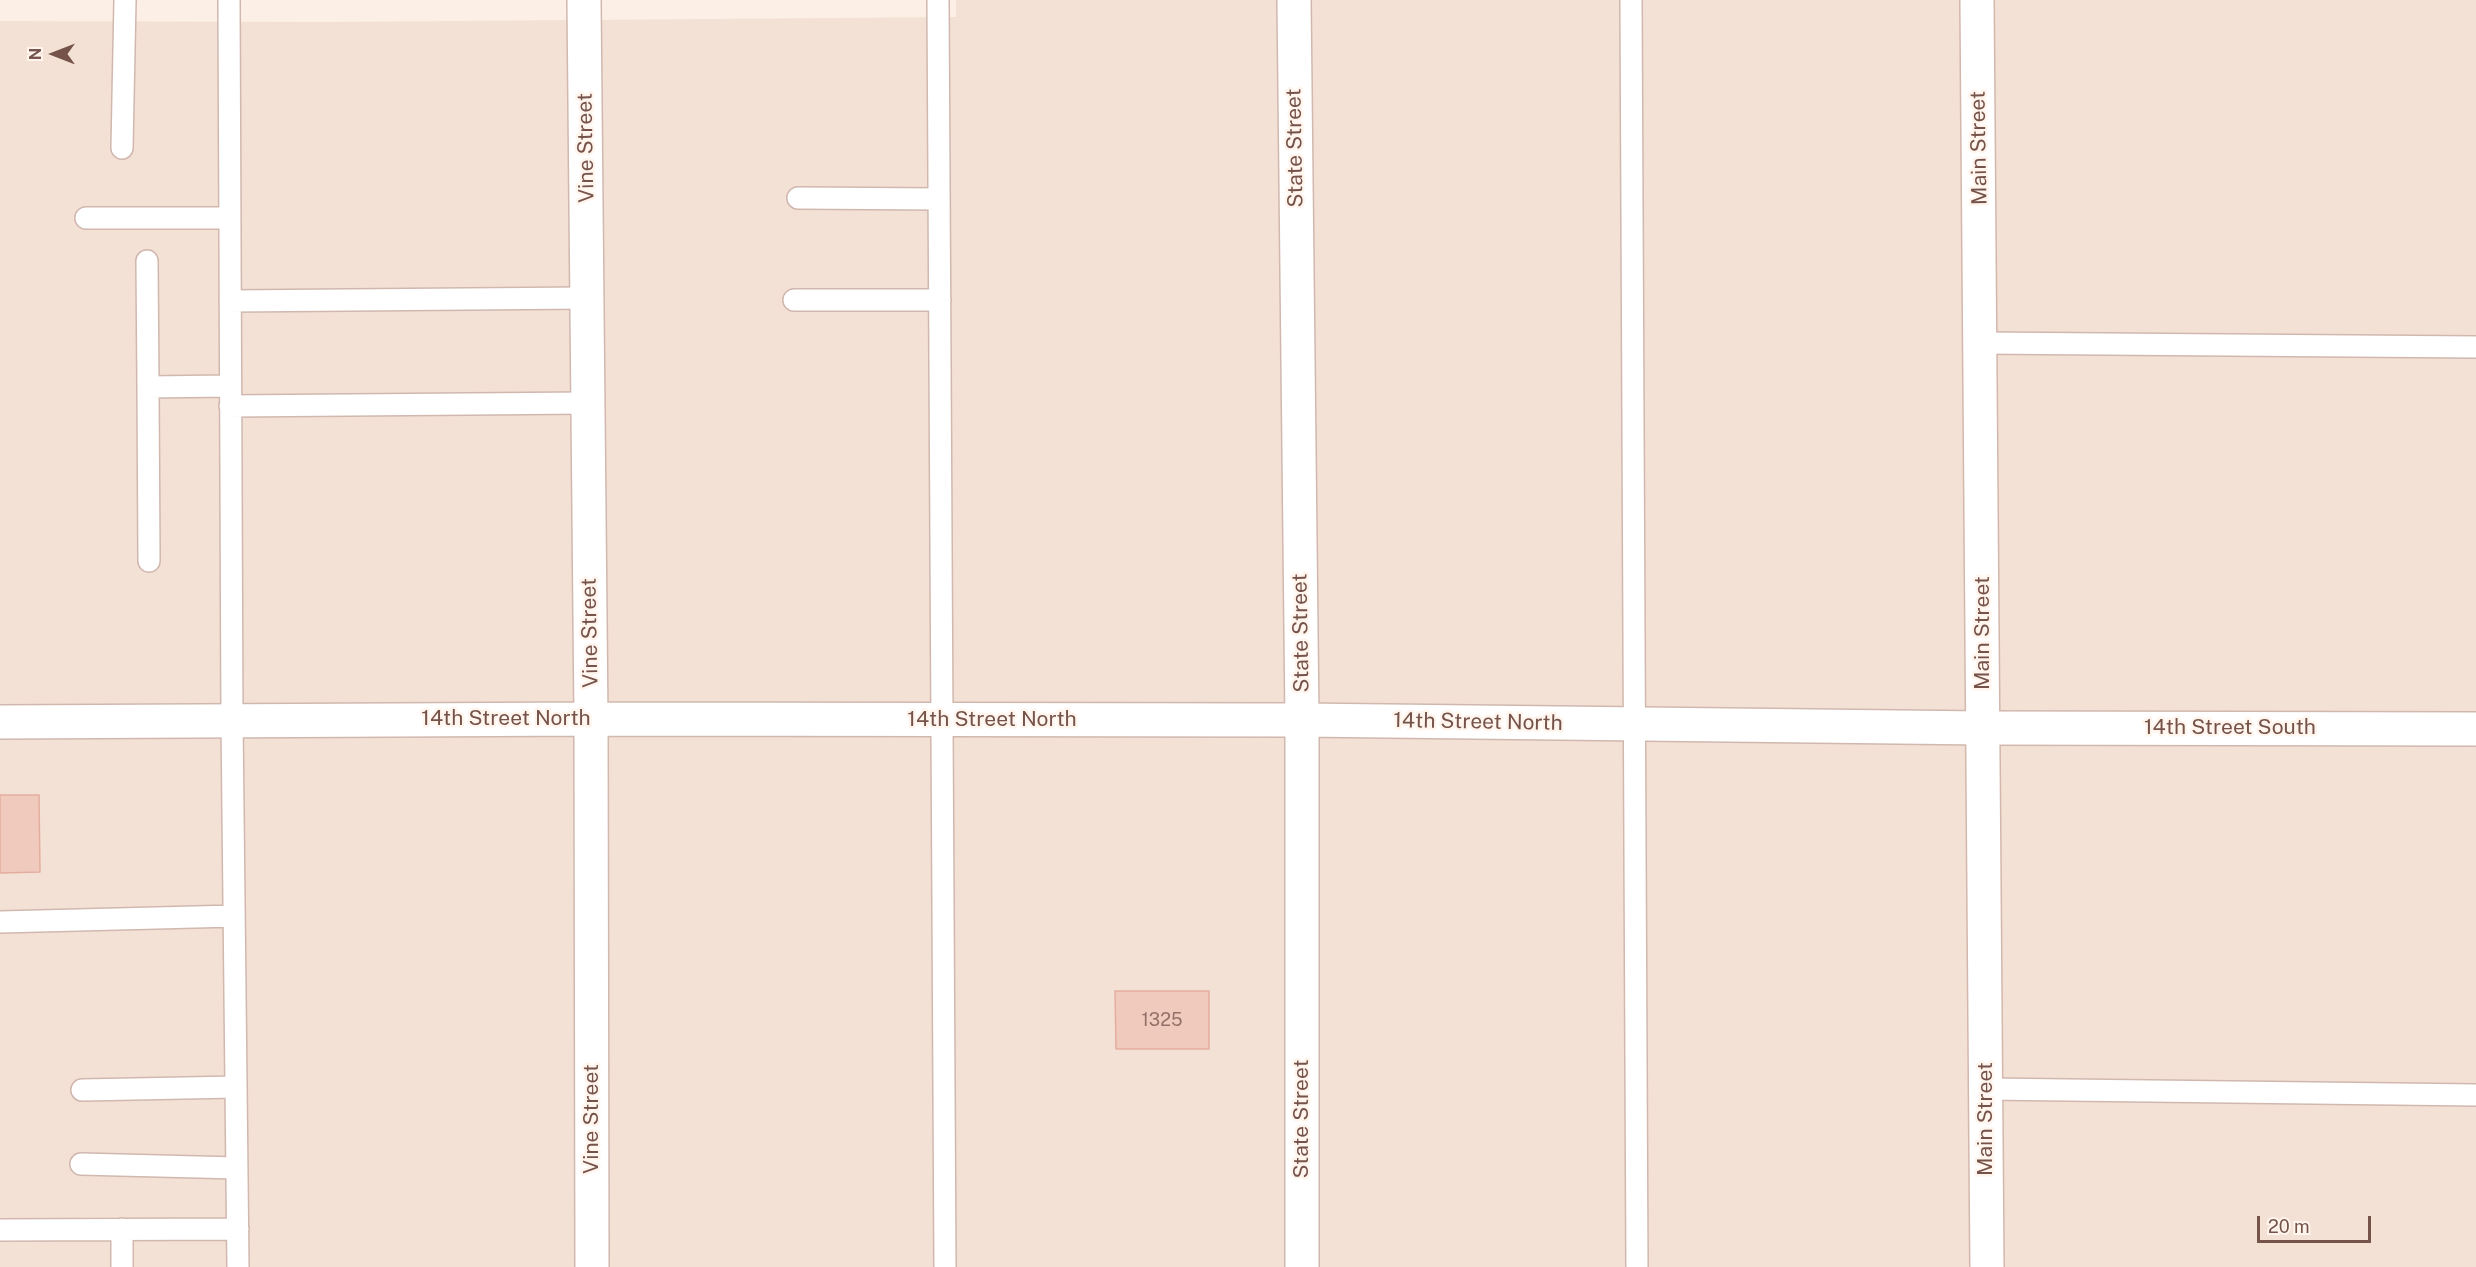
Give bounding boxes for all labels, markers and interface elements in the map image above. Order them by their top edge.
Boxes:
north arrow [24,24,84,84]
text: N [26,48,45,60]
street label: State Street [1281,88,1309,208]
street label: Main Street [1965,91,1993,205]
street label: Vine Street [572,93,600,203]
street label: State Street [1287,573,1315,693]
street label: Main Street [1970,576,1996,690]
street label: Vine Street [576,578,604,688]
street label: 14th Street North [421,706,591,732]
street label: 14th Street North [907,707,1077,733]
street label: 14th Street North [1393,708,1563,736]
street label: 14th Street South [2144,715,2316,741]
house number: 1325 [1142,1009,1182,1031]
street label: State Street [1289,1059,1315,1179]
street label: Main Street [1973,1062,1999,1176]
street label: Vine Street [579,1064,605,1174]
scale bar [2260,1204,2374,1242]
text: 20 m [2268,1216,2310,1237]

